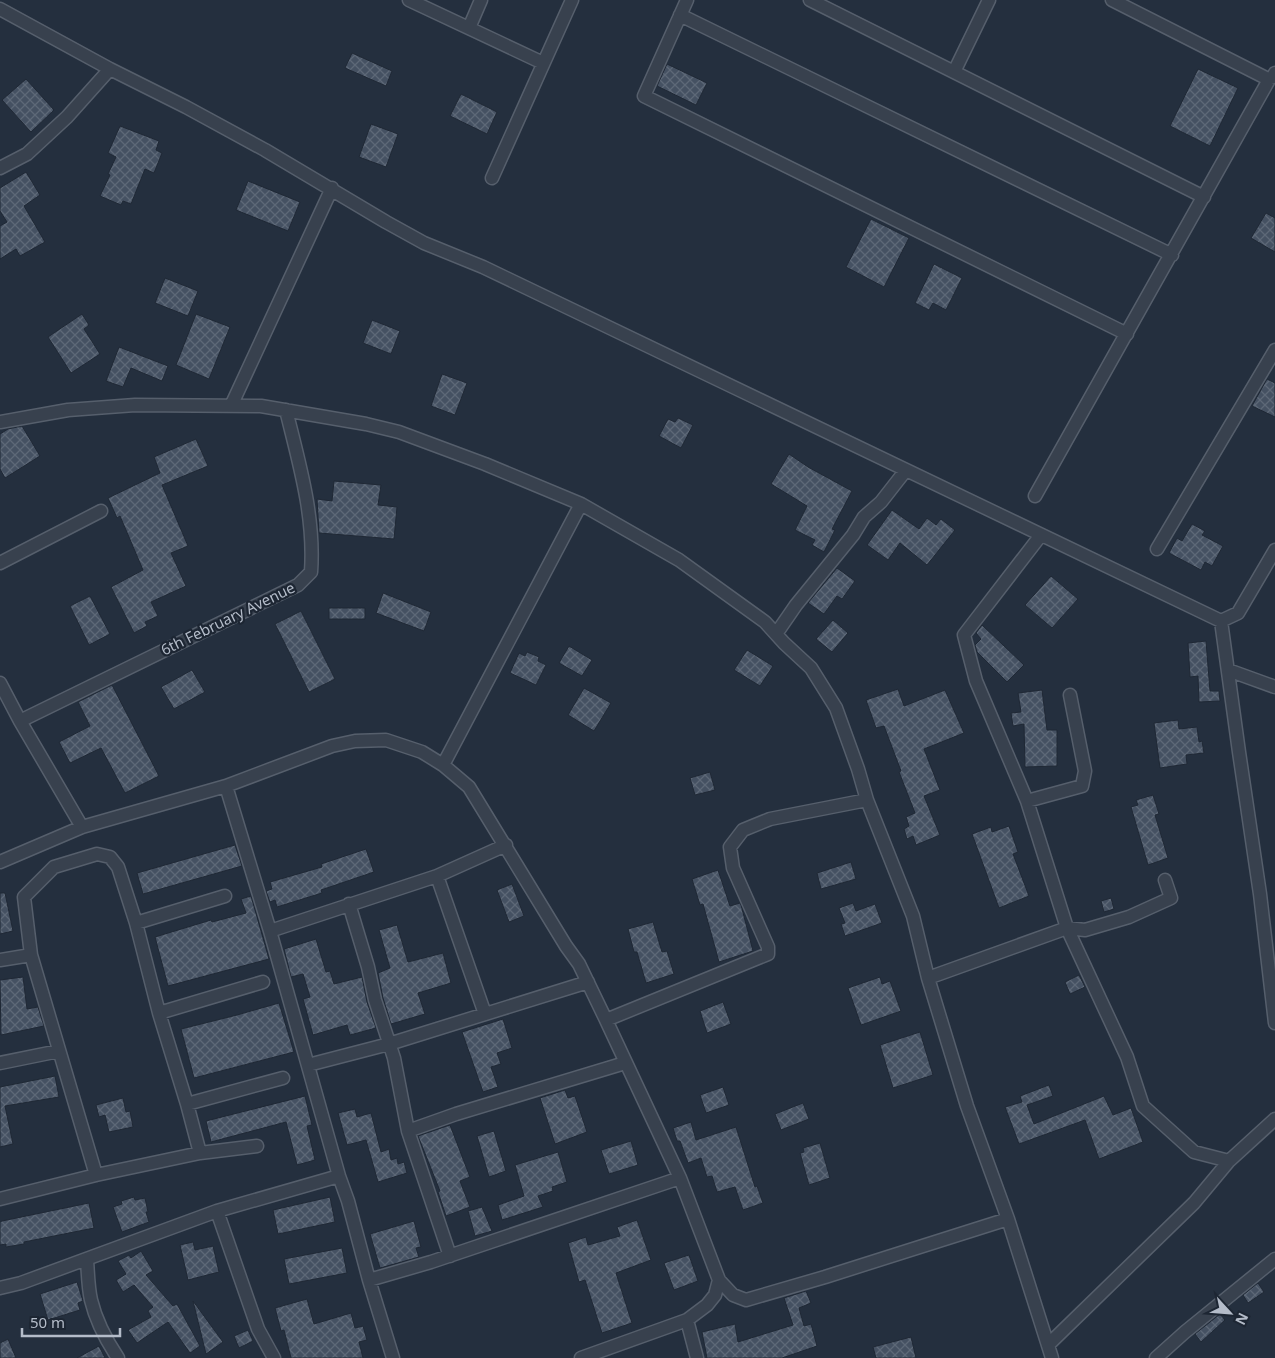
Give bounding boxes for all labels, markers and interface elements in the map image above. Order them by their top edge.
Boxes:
street label: 6th February Avenue [157,577,298,659]
north arrow [1205,1288,1255,1338]
scale bar [22,1306,120,1338]
text: N [1231,1310,1253,1328]
text: 50 m [30,1312,65,1332]

